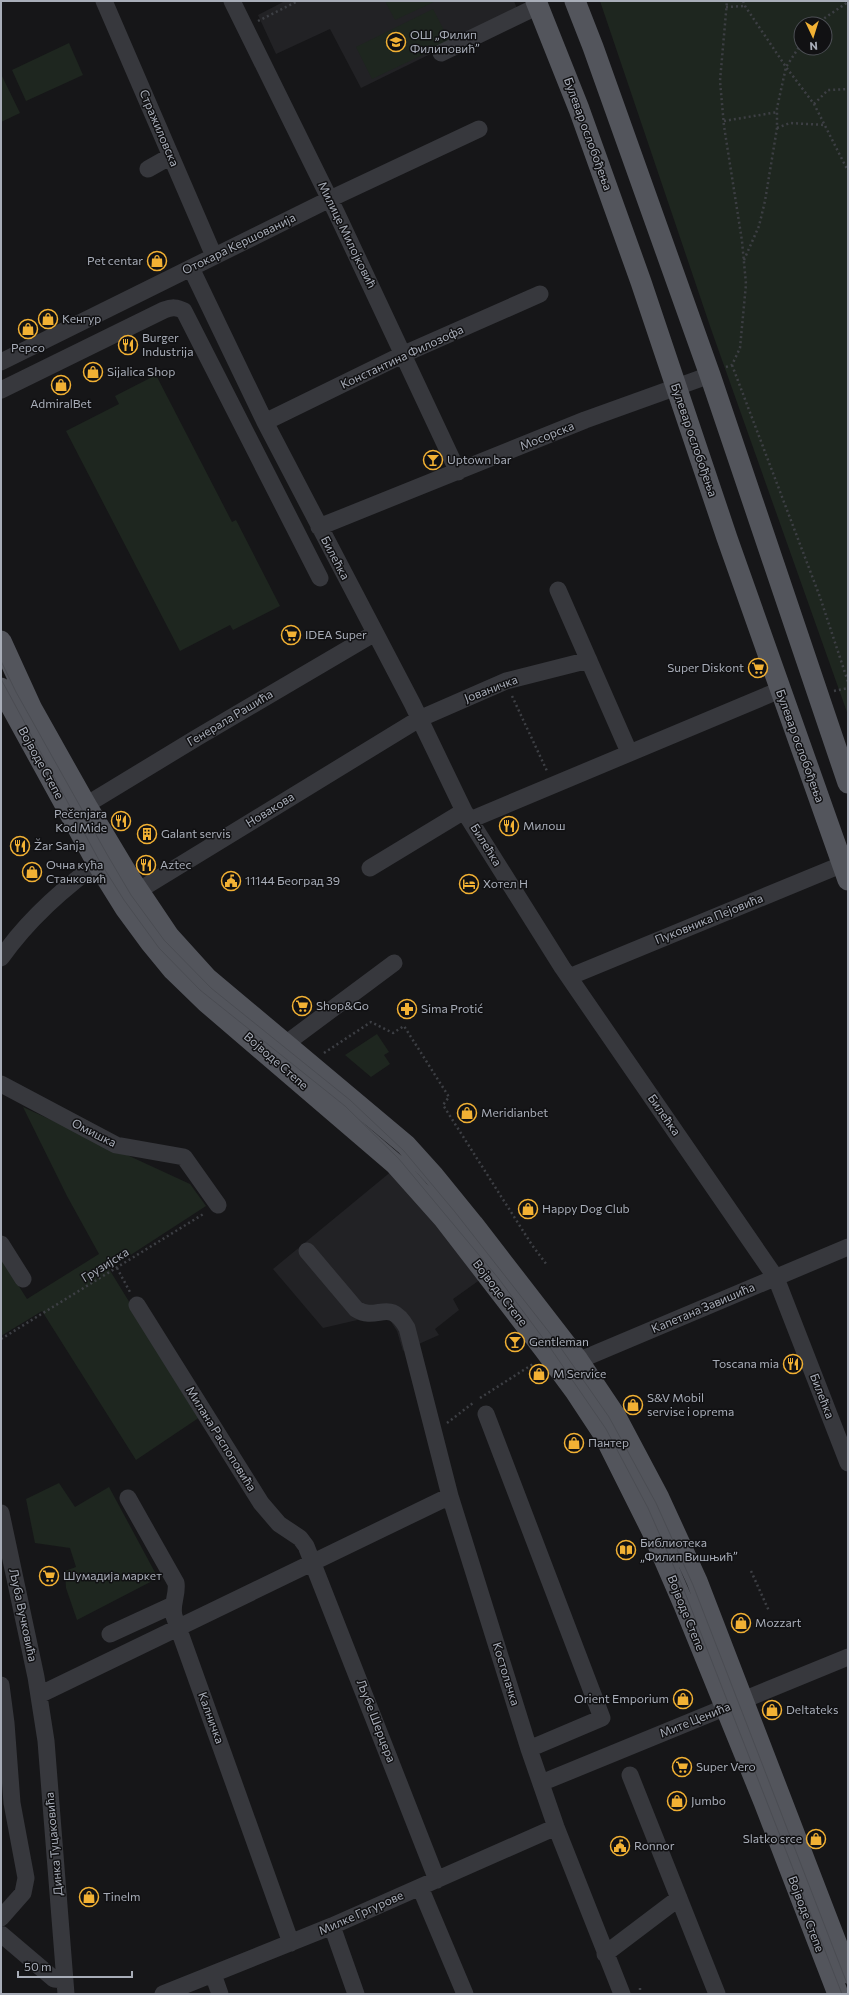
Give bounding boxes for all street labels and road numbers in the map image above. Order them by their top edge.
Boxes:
street label: Булевар ослобођења [562,75,616,192]
street label: Стражиловска [137,87,182,168]
street label: Милице Милојковић [316,179,380,290]
street label: Отокара Кершованија [180,210,298,277]
street label: Константина Филозофа [338,321,465,391]
street label: Булевар ослобођења [669,381,721,498]
street label: Мосорска [517,418,576,452]
street label: Билећка [319,533,353,582]
street label: Јованичка [462,671,520,706]
street label: Генерала Рашића [184,686,275,748]
street label: Булевар ослобођења [774,687,828,804]
street label: Војводе Степе [16,724,67,801]
street label: Новакова [243,789,296,830]
street label: Билећка [468,821,505,868]
street label: Пуковника Пејовића [653,890,765,946]
street label: Војводе Степе [242,1029,312,1092]
street label: Билећка [646,1091,684,1138]
street label: Омишка [70,1115,119,1149]
street label: Грузијска [78,1244,131,1284]
street label: Војводе Степе [471,1256,531,1328]
street label: Капетана Завишића [649,1279,756,1335]
street label: Билећка [808,1371,838,1420]
street label: Милана Распоповића [184,1383,260,1493]
street label: Љуба Вучковића [7,1567,41,1663]
street label: Војводе Степе [665,1573,708,1652]
street label: Костолачка [491,1640,523,1707]
street label: Љубе Шерцера [355,1677,399,1764]
street label: Калничка [196,1690,228,1745]
street label: Мите Ценића [657,1699,732,1740]
street label: Динка Туцаковића [41,1792,65,1897]
street label: Војводе Степе [786,1874,828,1954]
street label: Милке Гргурове [316,1887,405,1937]

